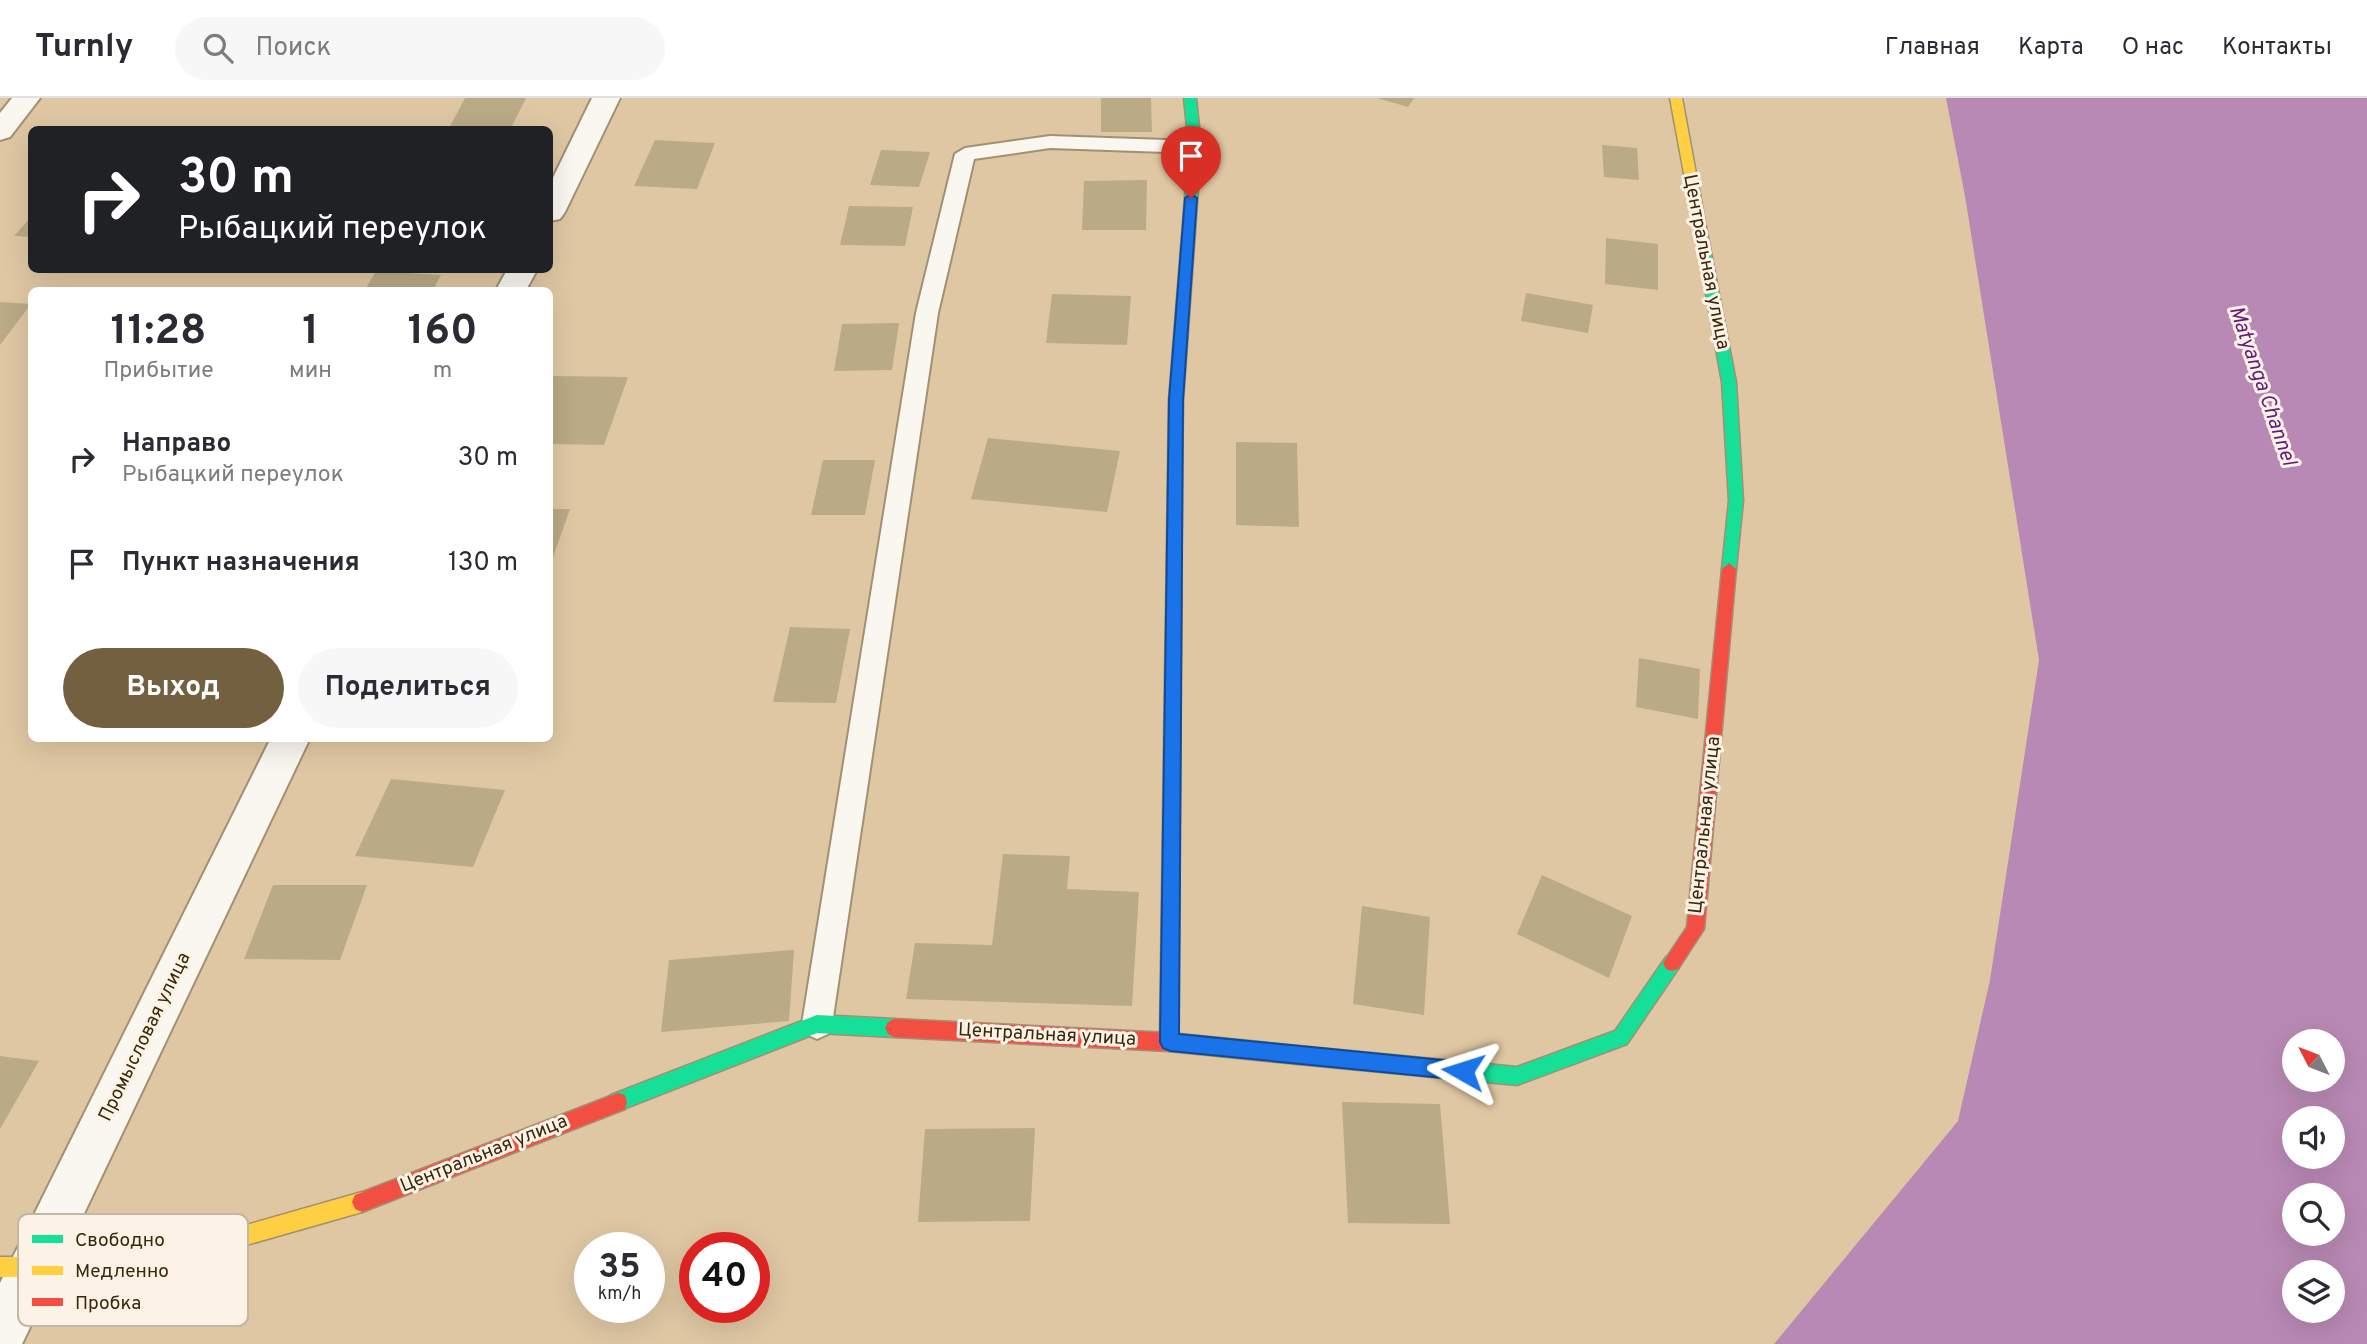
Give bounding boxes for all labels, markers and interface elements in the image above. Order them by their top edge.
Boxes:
search box [175,17,665,80]
text: Turnly [35,27,133,69]
icon: search [199,29,237,67]
text: Поиск [255,32,331,65]
text: Главная [1885,33,1980,63]
text: Карта [2018,33,2084,63]
text: О нас [2122,33,2184,63]
text: Контакты [2222,33,2332,63]
pin [1161,126,1221,198]
icon: arrive [1172,137,1210,175]
text: 30 m [178,149,294,211]
icon: right [63,154,154,245]
street label: Центральная улица [1677,172,1735,352]
text: Рыбацкий переулок [178,210,487,250]
water label: Matyanga Channel [2222,302,2303,471]
text: 11:28 [111,306,207,359]
text: 1 [302,306,319,359]
text: 160 [407,306,478,359]
text: Прибытие [103,357,214,386]
text: мин [289,357,332,386]
text: m [433,357,452,386]
text: Направо [122,428,231,461]
icon: right [63,440,101,478]
text: 30 m [458,442,518,475]
text: Рыбацкий переулок [122,461,344,490]
icon: arrive [63,545,101,583]
text: Пункт назначения [122,547,360,580]
text: 130 m [448,547,518,580]
button: Выход [63,648,284,728]
button: Поделиться [298,648,518,728]
street label: Центральная улица [1684,735,1726,915]
street label: Промысловая улица [94,949,196,1125]
street label: Центральная улица [957,1018,1137,1052]
north arrow [2282,1029,2345,1092]
map controls [2282,1029,2345,1323]
position arrow [1426,1034,1500,1108]
button: sound [2282,1106,2345,1169]
street label: Центральная улица [397,1109,571,1199]
button: search [2282,1183,2345,1246]
legend [18,1214,248,1326]
text: Свободно [75,1229,165,1253]
speed limit sign: 40 [679,1232,770,1323]
text: 35 [598,1246,641,1290]
text: Медленно [75,1260,169,1284]
button: layers [2282,1260,2345,1323]
text: km/h [598,1283,641,1306]
text: Пробка [75,1292,141,1316]

